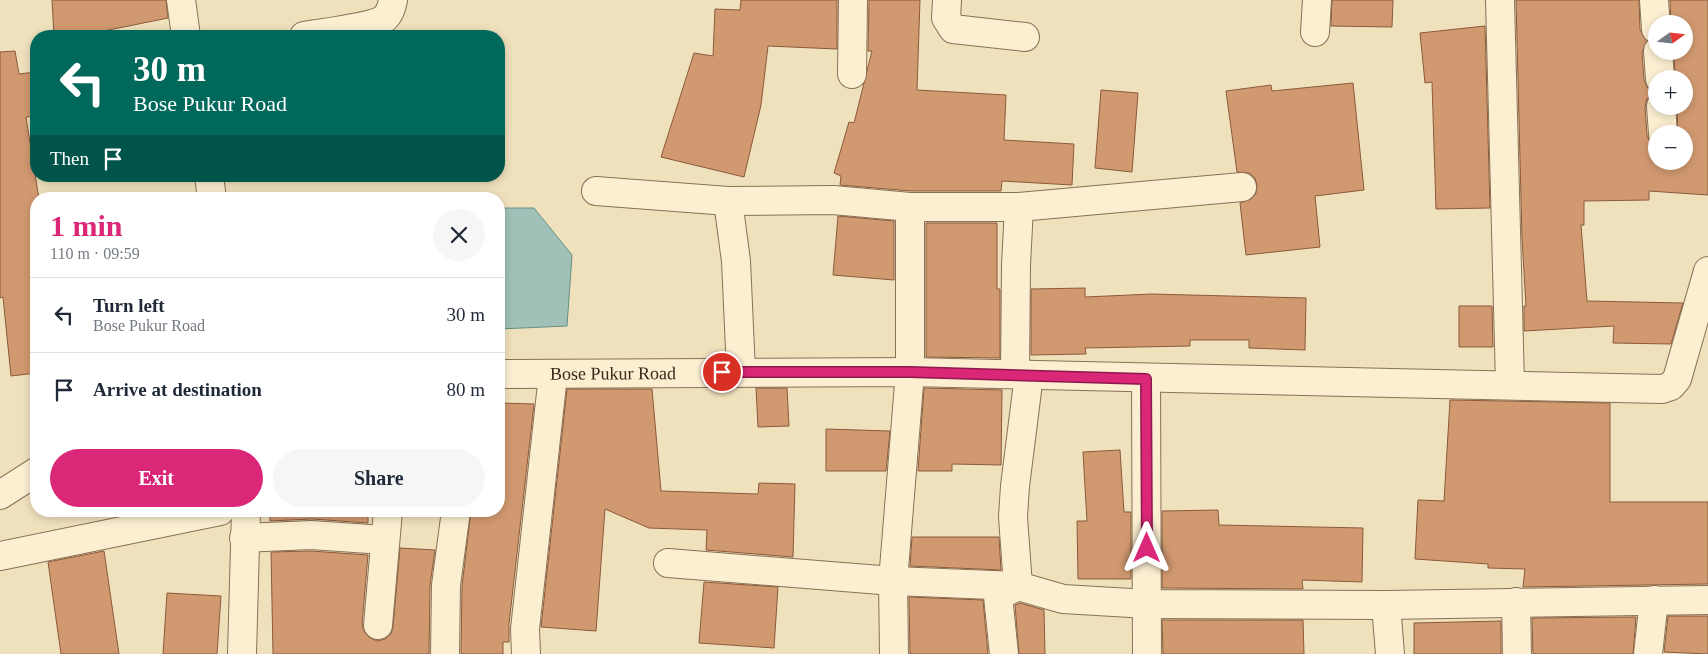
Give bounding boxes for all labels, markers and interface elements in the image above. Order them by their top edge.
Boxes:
north arrow [1648,15,1692,60]
map controls [1648,15,1693,170]
icon: left [50,50,115,115]
text: 30 m [133,50,206,89]
button: + [1648,70,1693,115]
text: Bose Pukur Road [133,91,287,116]
button: − [1648,125,1693,170]
icon: arrive [99,145,127,173]
text: Then [50,148,89,169]
text: 1 min [50,209,123,242]
button: close [433,209,485,261]
text: 110 m · 09:59 [50,245,140,262]
text: Turn left [93,295,165,316]
icon: left [50,301,78,329]
text: 30 m [446,304,485,325]
text: Bose Pukur Road [93,317,205,334]
pin [701,351,743,393]
icon: arrive [708,358,736,386]
street label: Bose Pukur Road [550,363,676,384]
icon: arrive [50,376,78,404]
text: Arrive at destination [93,379,262,400]
text: 80 m [446,379,485,400]
button: Exit [50,449,263,507]
button: Share [273,449,485,507]
position arrow [1120,521,1172,573]

